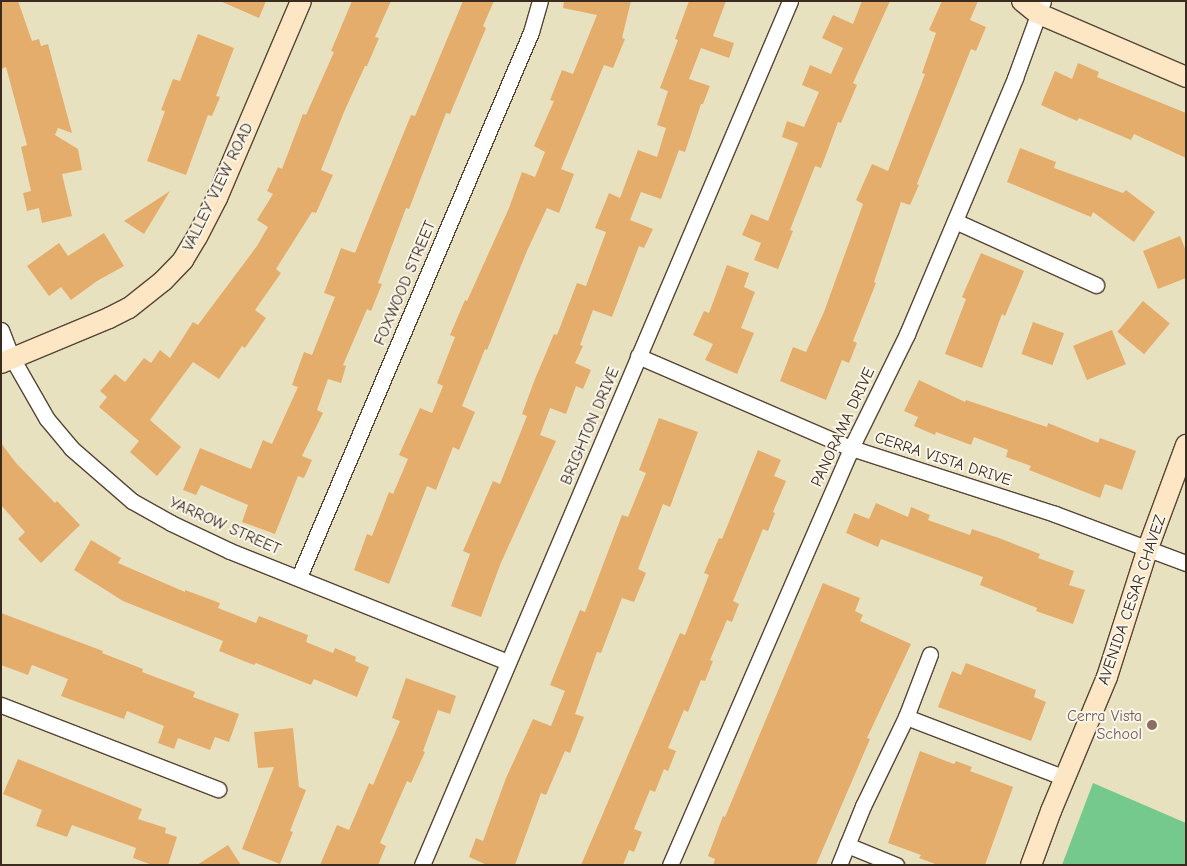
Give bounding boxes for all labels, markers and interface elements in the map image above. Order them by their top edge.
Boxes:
street label: VALLEY VIEW ROAD [179,120,257,254]
street label: FOXWOOD STREET [370,218,440,348]
street label: BRIGHTON DRIVE [557,364,623,488]
street label: PANORAMA DRIVE [807,364,879,490]
street label: CERRA VISTA DRIVE [872,428,1014,490]
street label: YARROW STREET [166,493,284,559]
street label: AVENIDA CESAR CHAVEZ [1094,513,1170,687]
place label: Cerra Vista School [1067,706,1142,744]
marker: Cerra Vista School [1146,719,1158,731]

